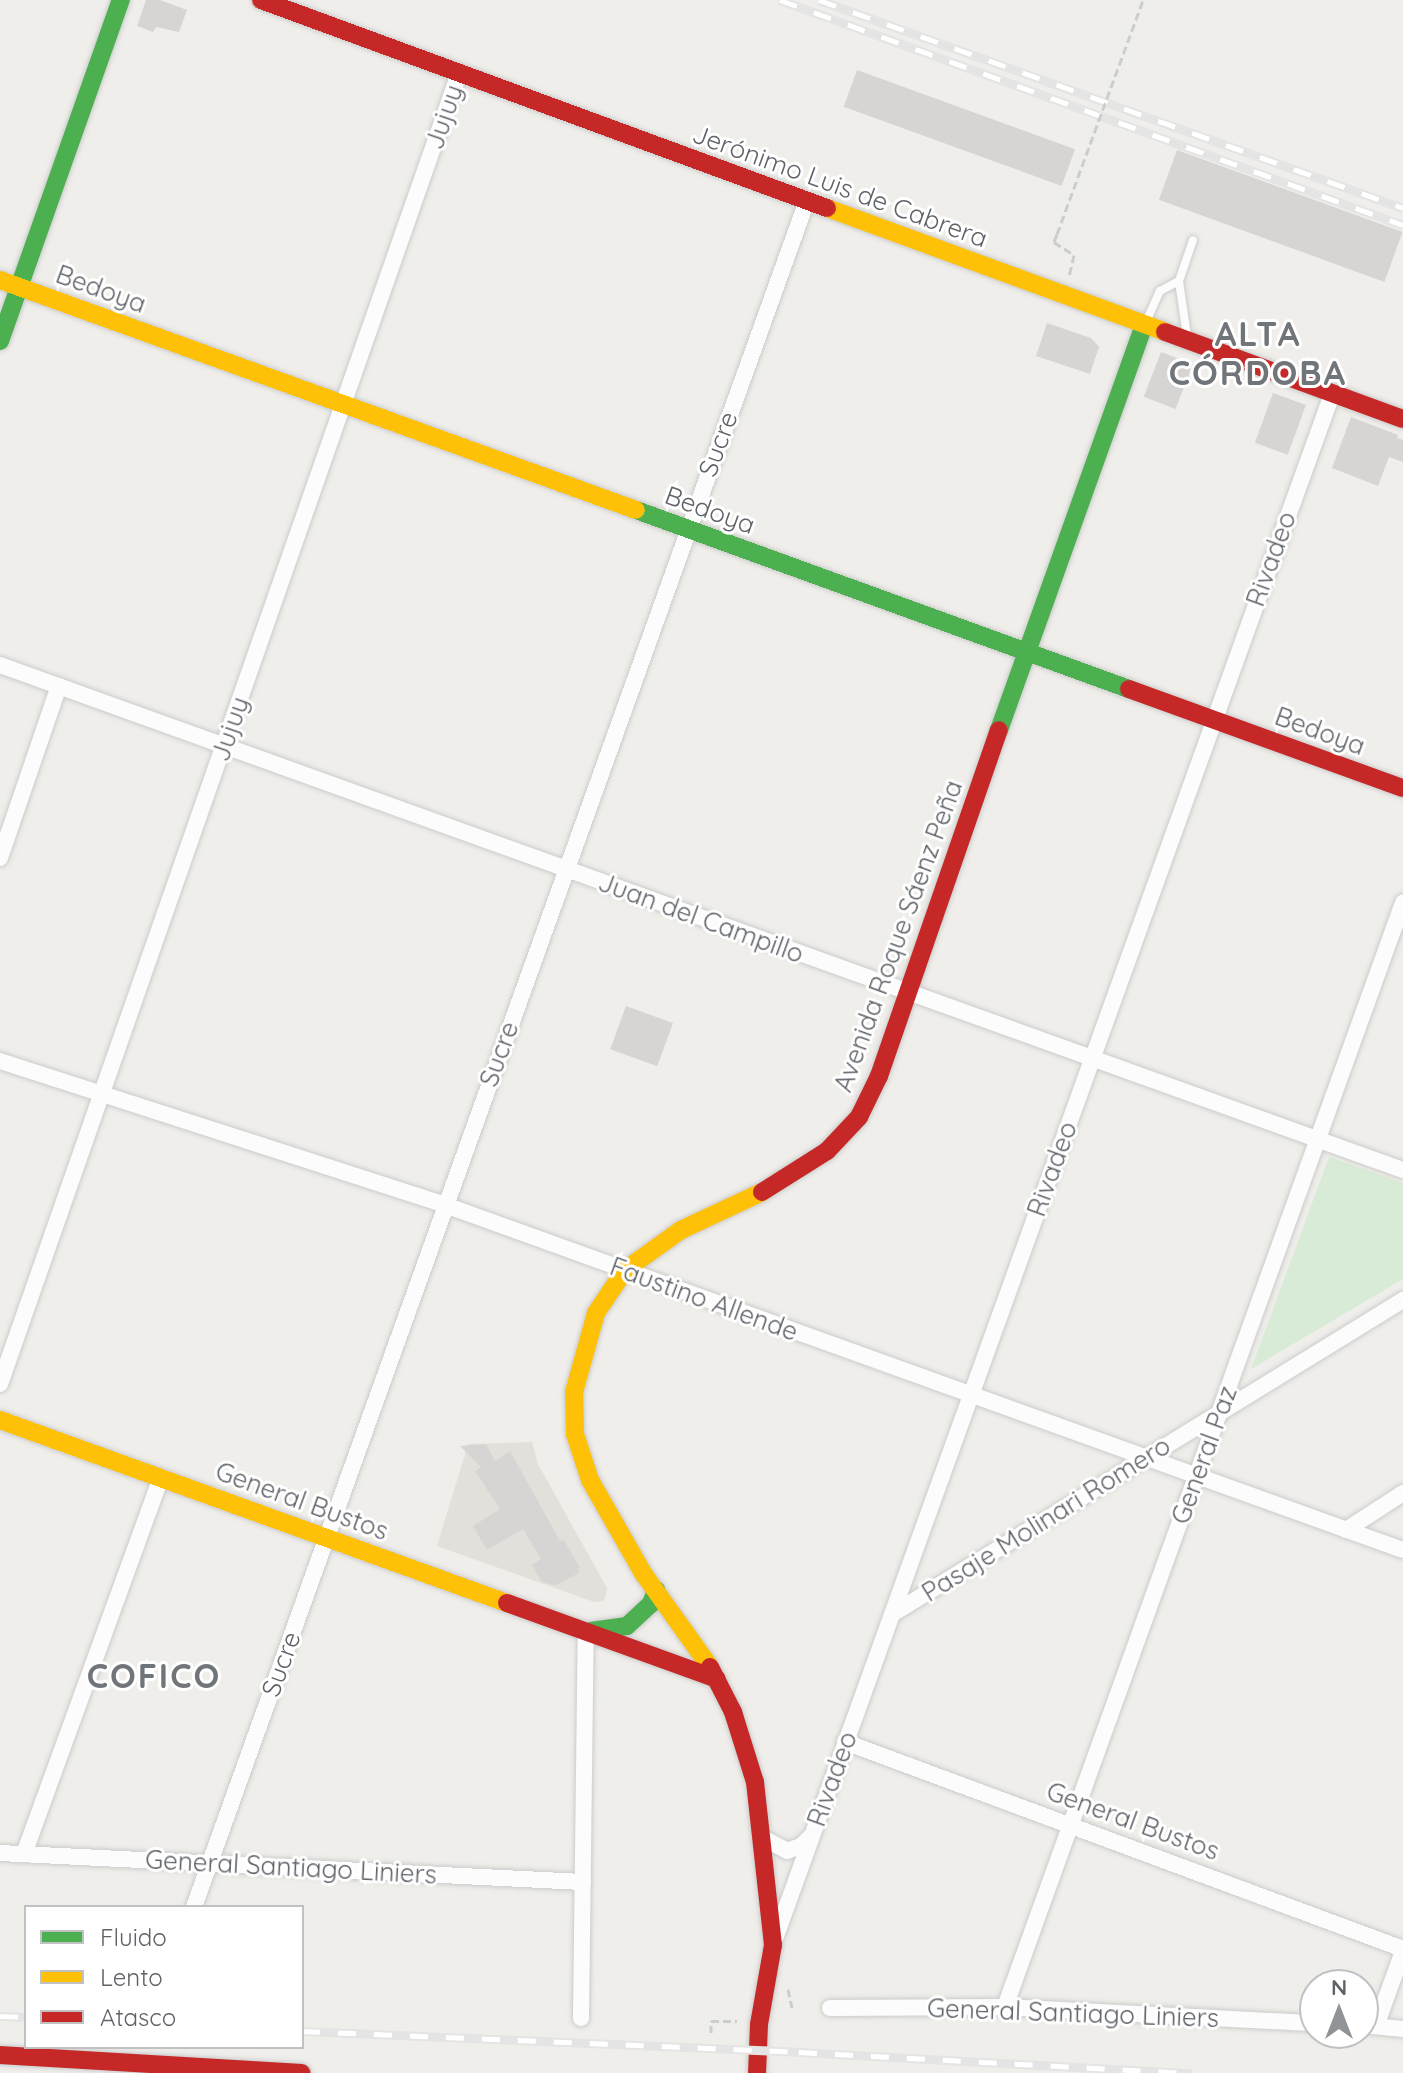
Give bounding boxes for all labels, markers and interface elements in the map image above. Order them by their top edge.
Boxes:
street label: Jujuy [418,81,470,153]
street label: Jerónimo Luis de Cabrera [688,118,992,254]
street label: Bedoya [52,258,150,320]
district label: ALTA CÓRDOBA [1169,313,1347,392]
street label: Sucre [692,407,744,481]
street label: Bedoya [661,479,759,541]
street label: Rivadeo [1239,507,1303,611]
street label: Jujuy [204,693,256,765]
street label: Bedoya [1271,700,1369,762]
street label: Avenida Roque Sáenz Peña [827,776,969,1096]
street label: Juan del Campillo [594,866,808,970]
street label: Sucre [473,1017,525,1091]
street label: Rivadeo [1020,1117,1084,1221]
street label: Faustino Allende [606,1251,802,1347]
street label: General Paz [1165,1382,1243,1528]
street label: Pasaje Molinari Romero [916,1430,1176,1608]
street label: General Bustos [211,1455,393,1547]
street label: Sucre [255,1627,307,1701]
district label: COFICO [87,1656,221,1696]
street label: Rivadeo [800,1727,864,1831]
street label: General Bustos [1042,1775,1224,1867]
street label: General Santiago Liniers [144,1844,438,1890]
legend [24,1905,304,2049]
text: Fluido [100,1922,167,1952]
text: Lento [100,1962,163,1992]
north arrow [1299,1969,1379,2049]
text: N [1331,1973,1347,2001]
street label: General Santiago Liniers [927,1992,1219,2034]
text: Atasco [100,2002,176,2032]

